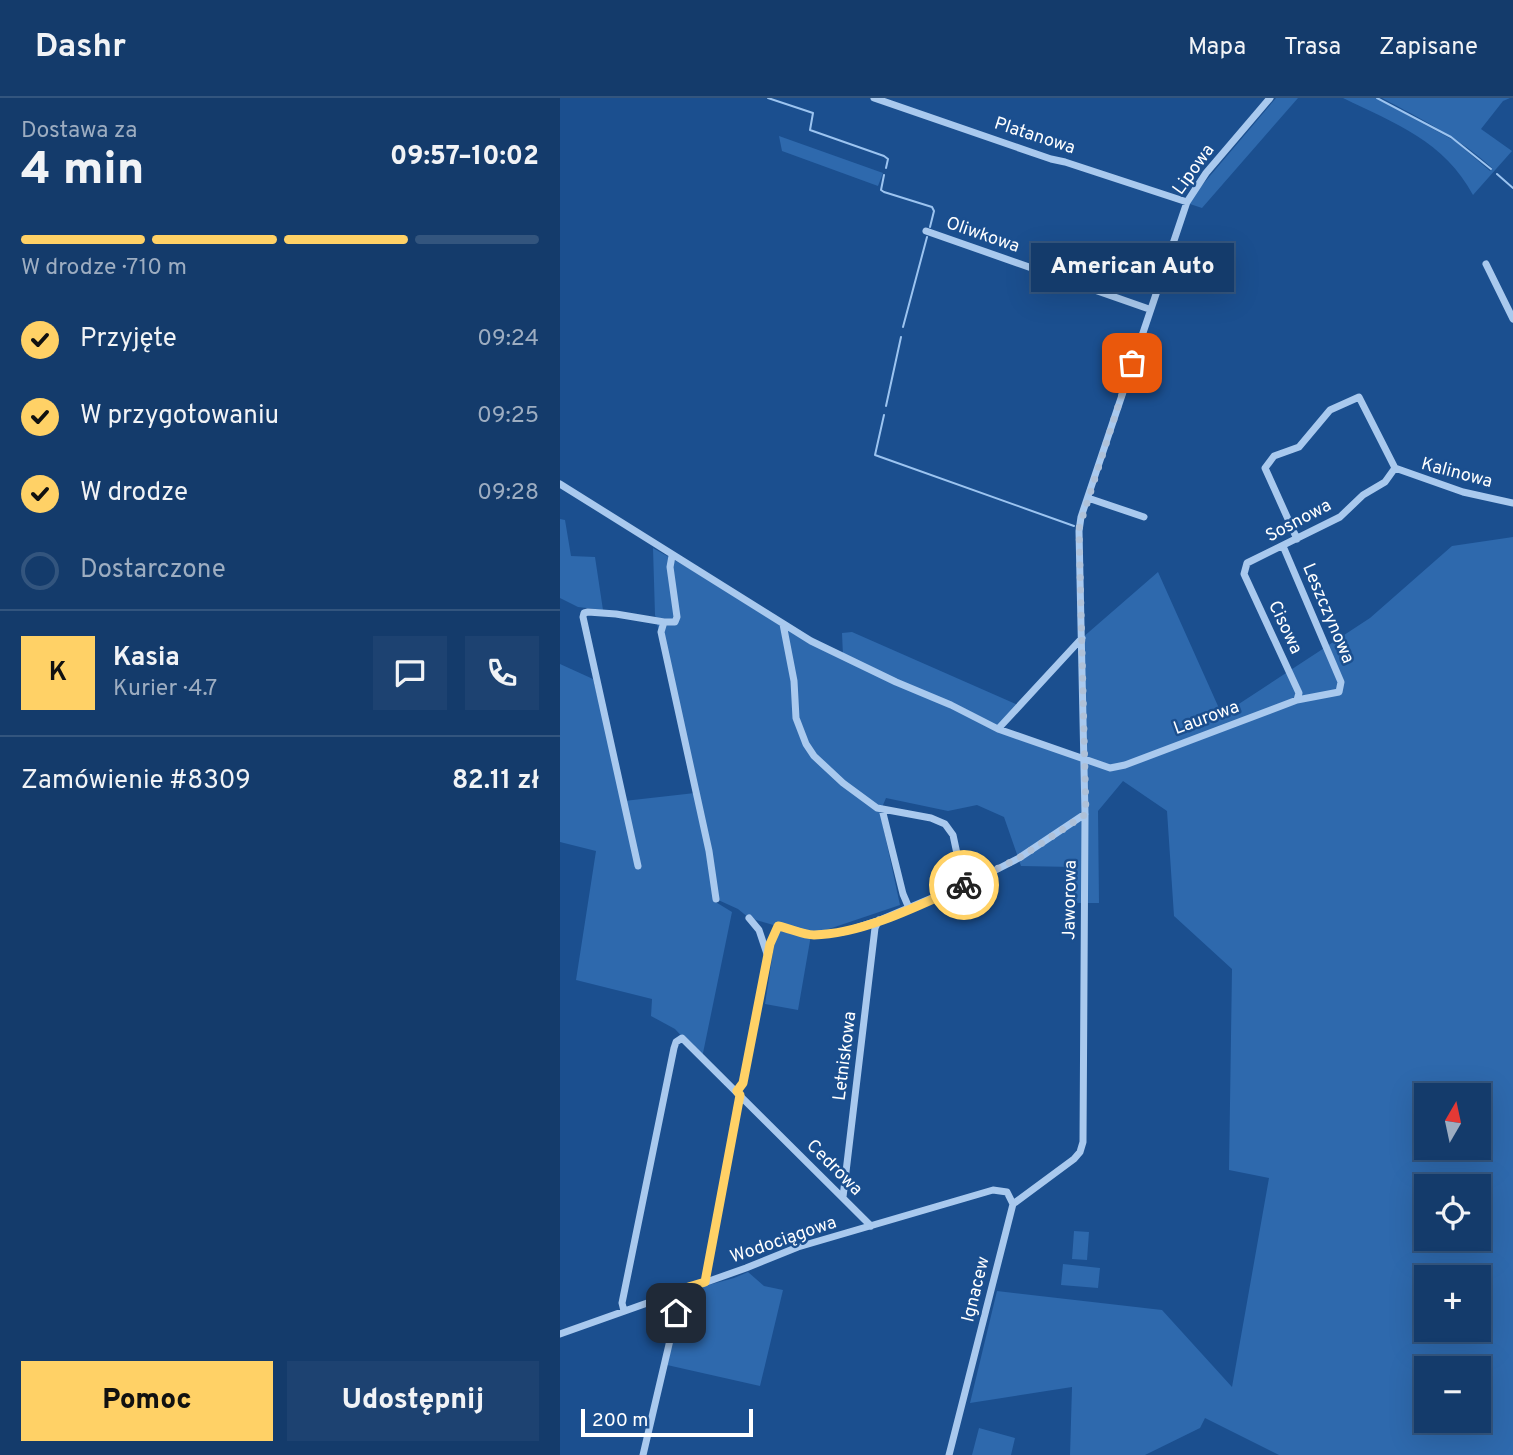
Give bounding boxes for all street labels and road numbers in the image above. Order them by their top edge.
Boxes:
street label: Platanowa [991,113,1078,160]
street label: Lipowa [1168,140,1220,200]
street label: Oliwkowa [943,212,1022,259]
street label: Kalinowa [1418,453,1495,494]
street label: Sosnowa [1262,494,1336,548]
street label: Leszczynowa [1296,560,1359,667]
street label: Cisowa [1262,597,1307,658]
street label: Laurowa [1170,696,1243,741]
street label: Jaworowa [1058,860,1083,940]
street label: Letniskowa [829,1010,862,1102]
street label: Cedrowa [801,1135,867,1201]
street label: Wodociągowa [727,1211,840,1269]
street label: Ignacew [957,1254,996,1325]

